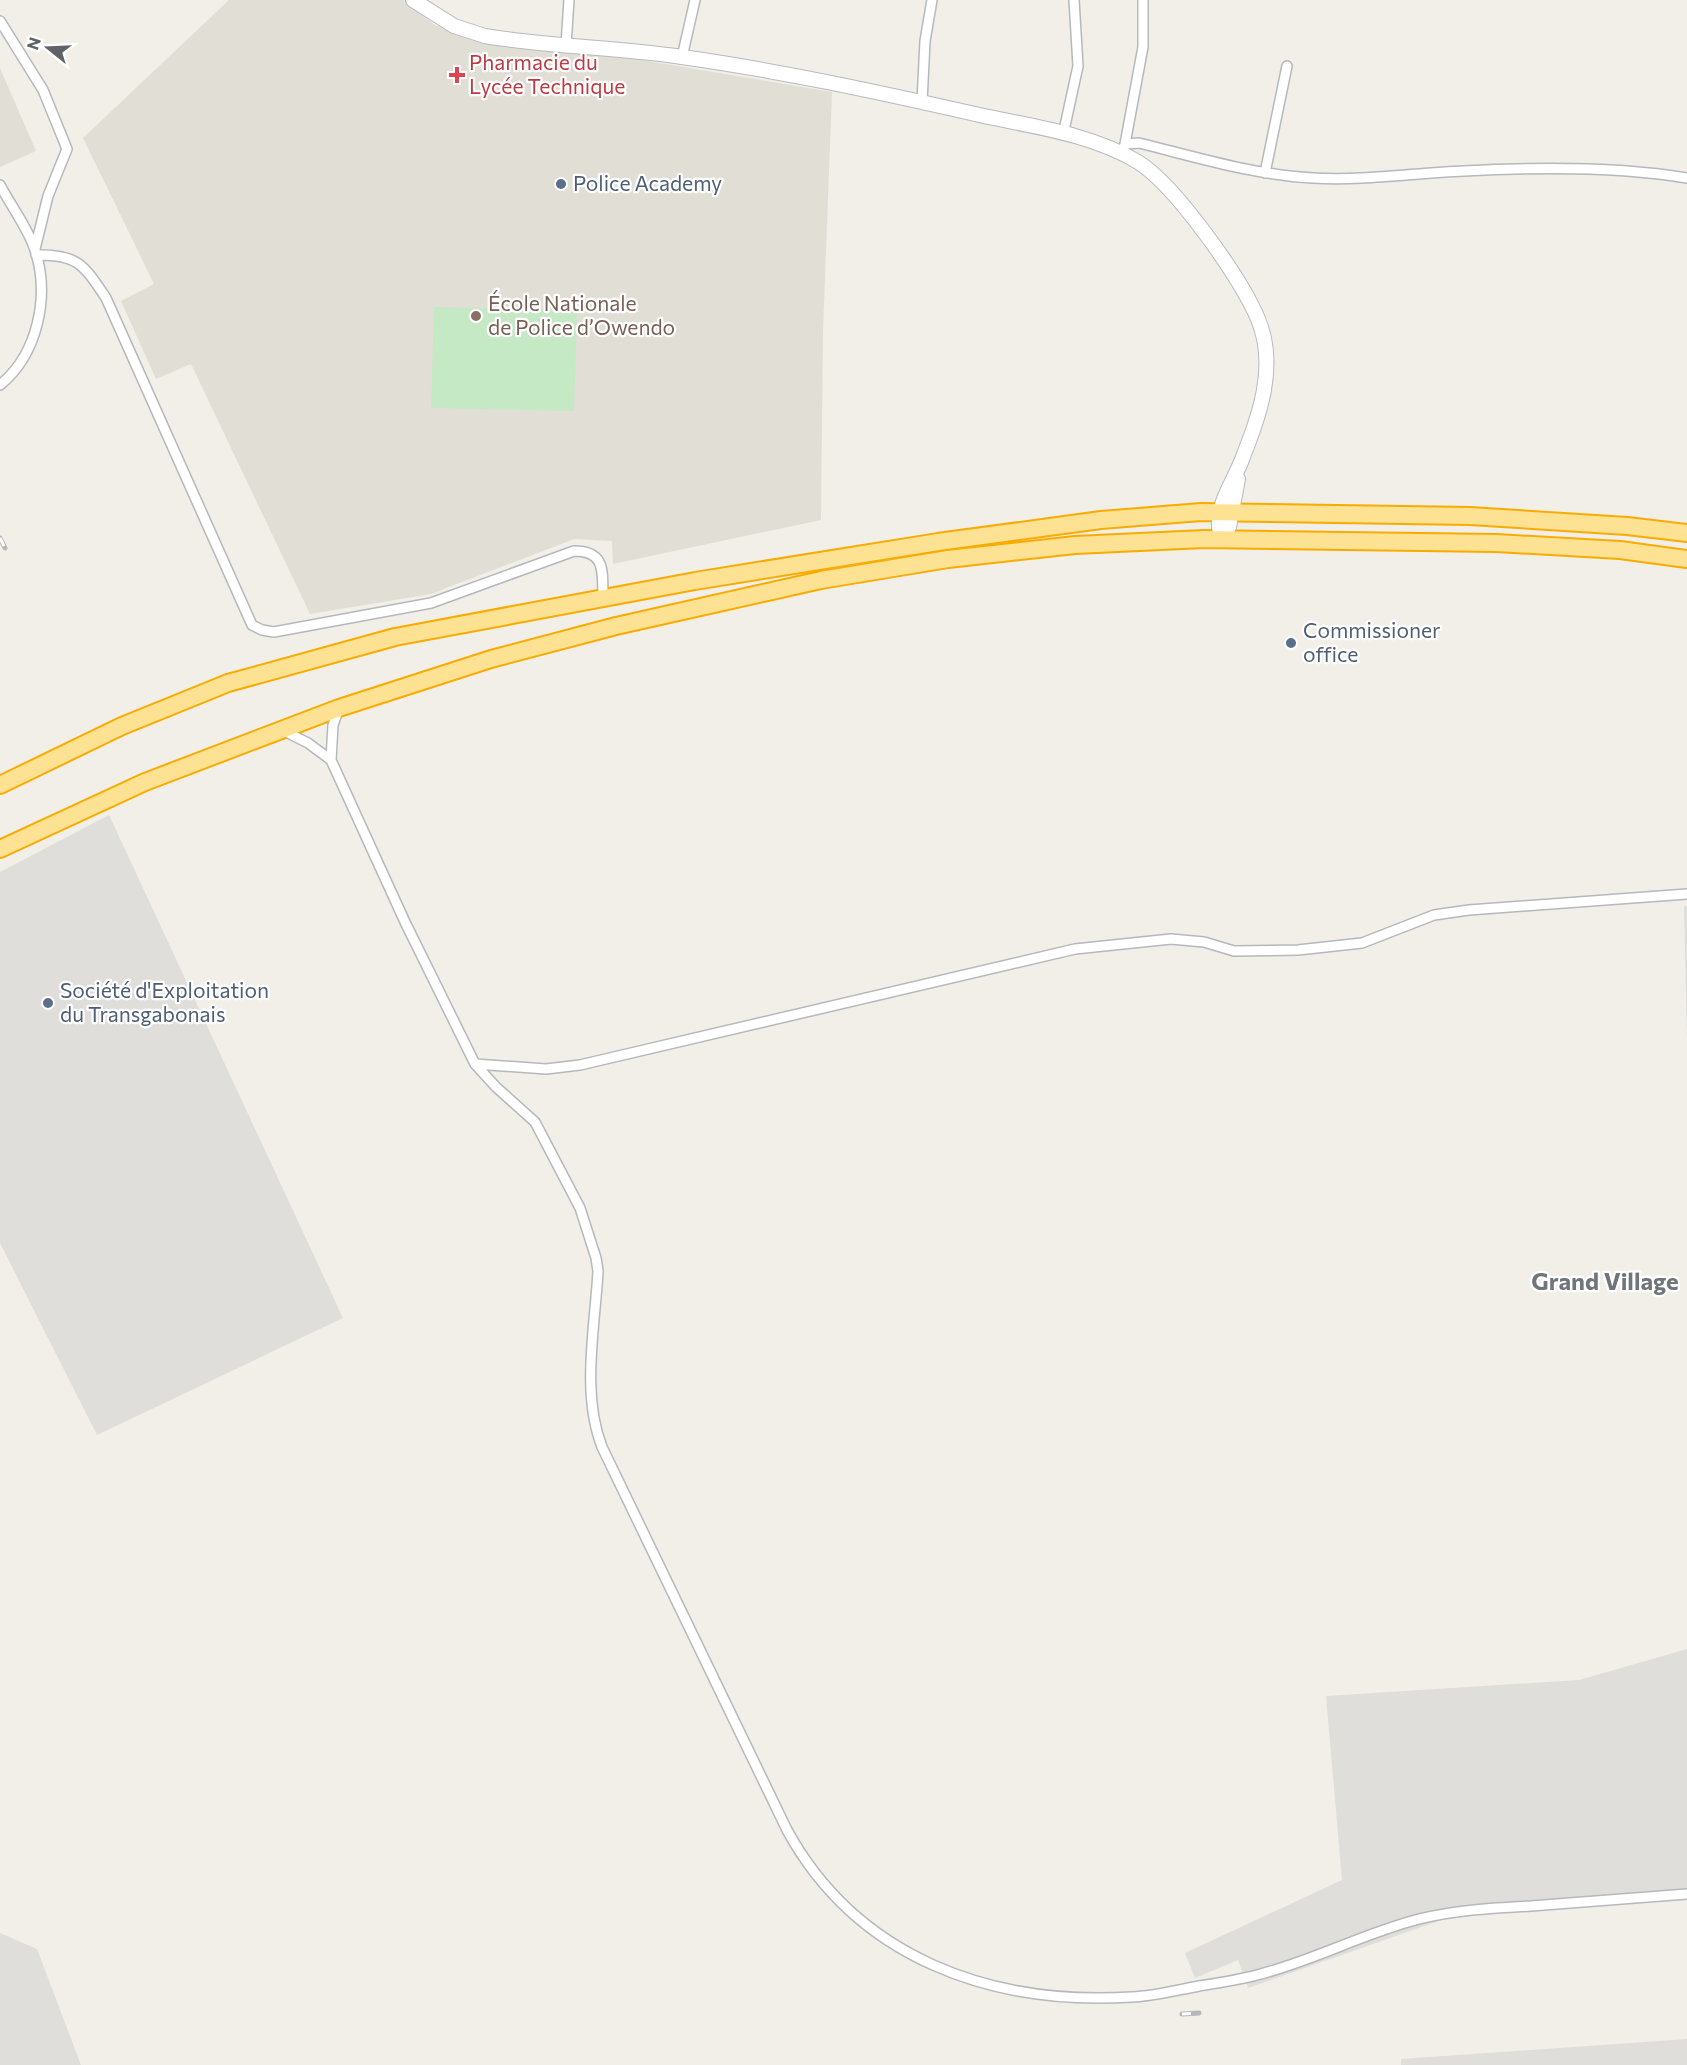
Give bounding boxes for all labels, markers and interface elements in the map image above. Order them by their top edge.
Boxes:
north arrow [18,18,78,78]
text: N [22,35,44,52]
place label: Pharmacie du Lycée Technique [469,49,625,98]
marker: Pharmacie du Lycée Technique [450,68,464,82]
place label: Police Academy [573,170,722,195]
marker: Police Academy [554,177,568,191]
place label: École Nationale de Police d’Owendo [488,290,675,339]
marker: École Nationale de Police d’Owendo [469,309,483,323]
place label: Commissioner office [1303,617,1441,666]
marker: Commissioner office [1284,636,1298,650]
place label: Société d'Exploitation du Transgabonais [60,977,269,1026]
marker: Société d'Exploitation du Transgabonais [41,996,55,1010]
district label: Grand Village [1531,1266,1679,1295]

